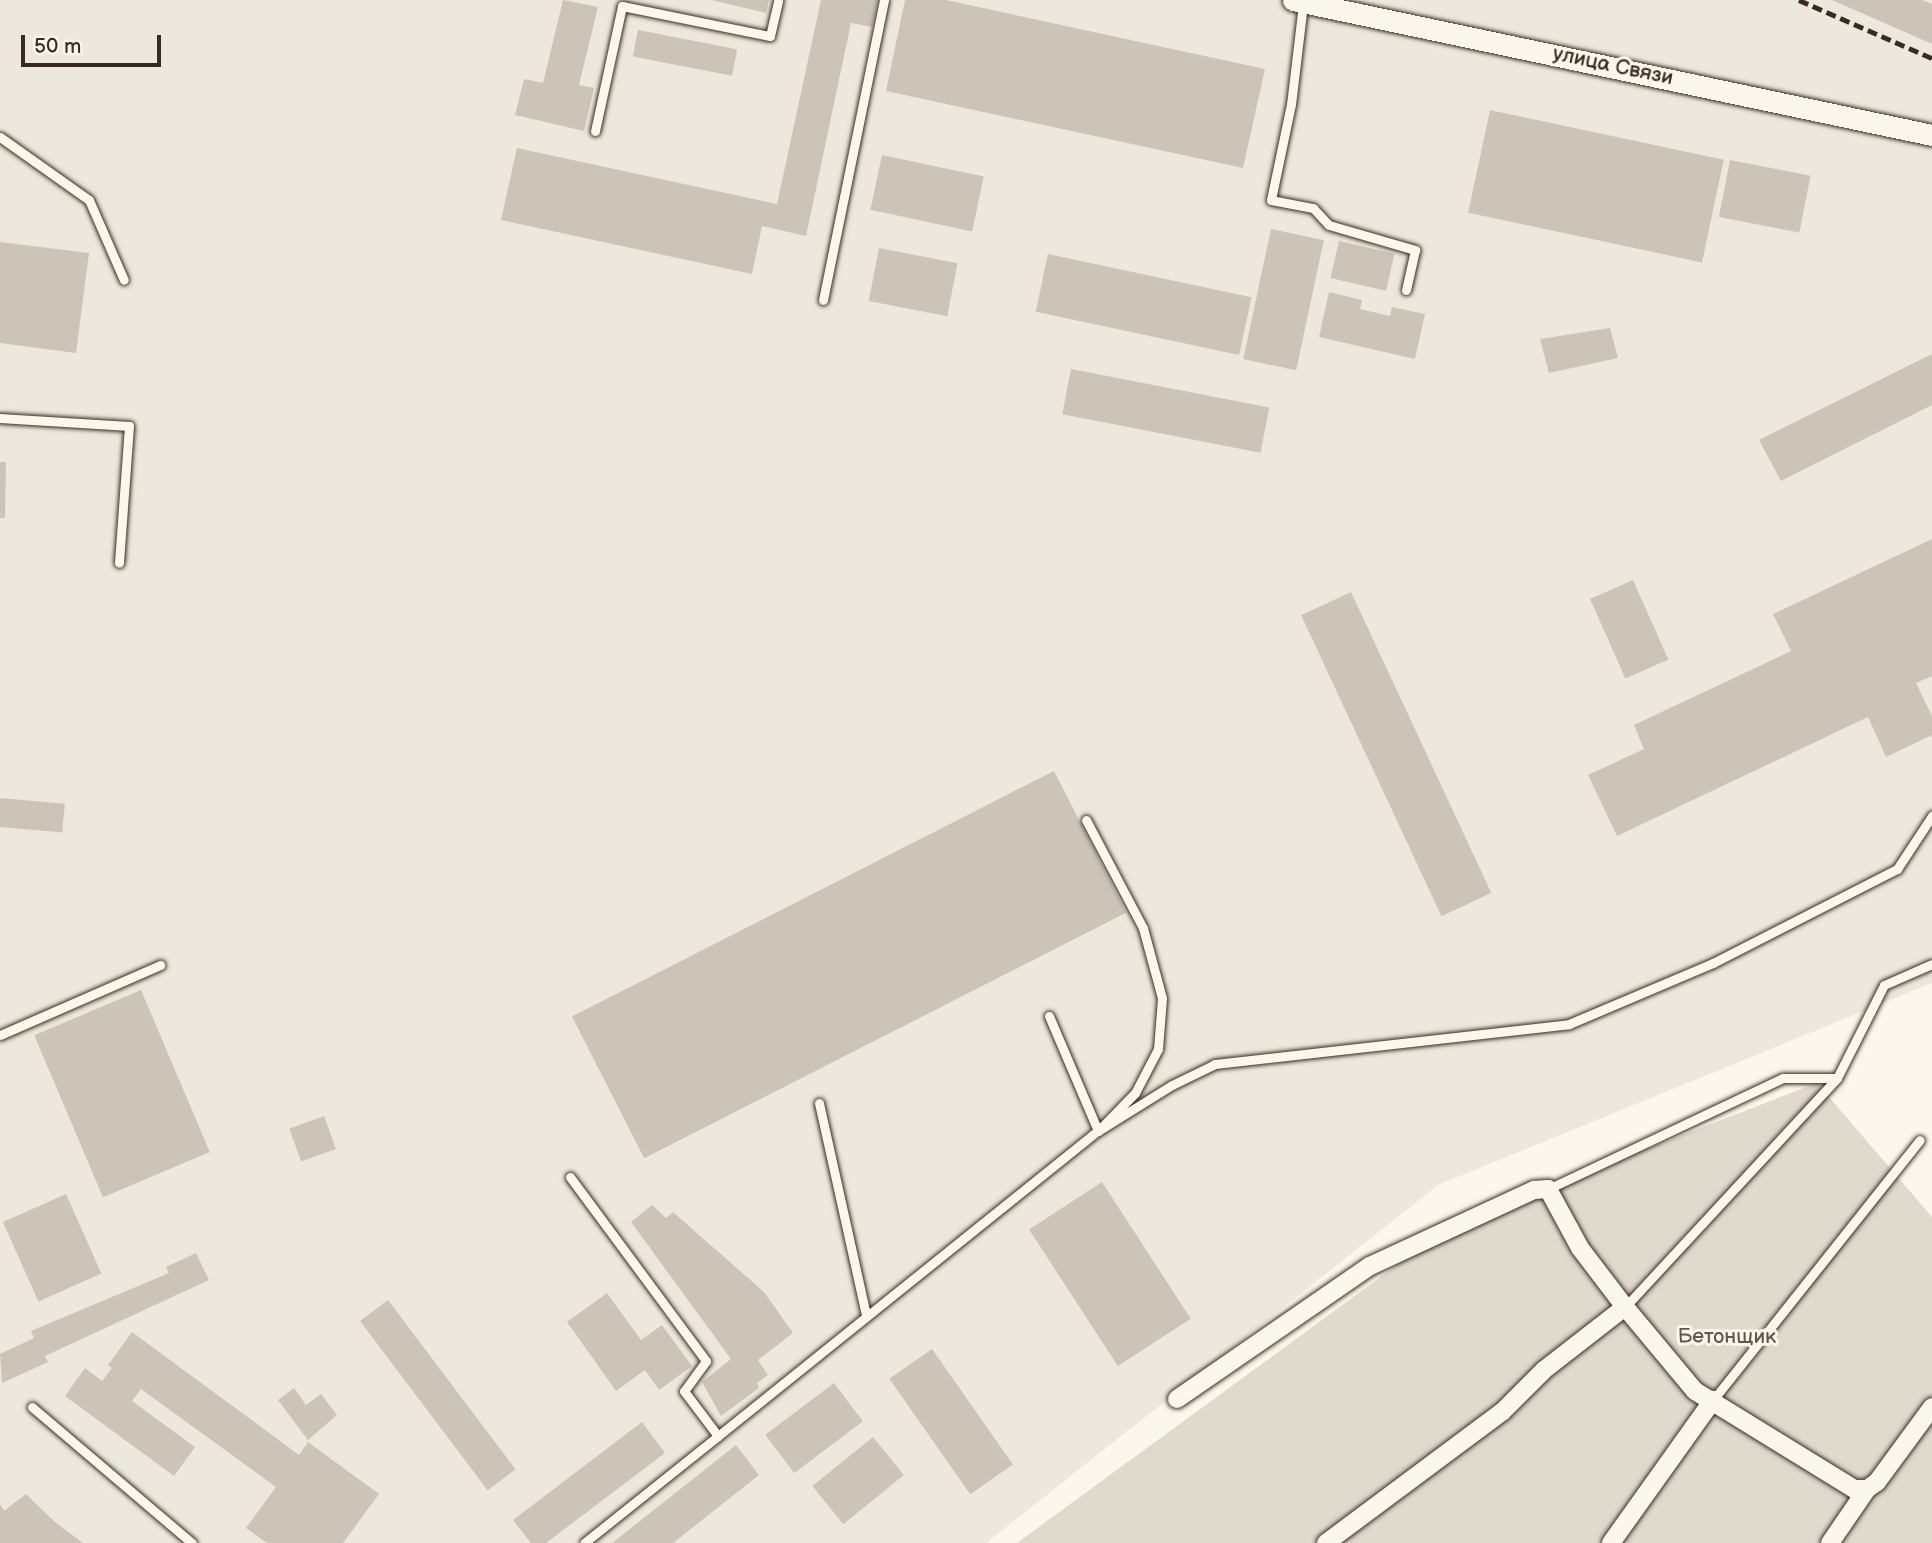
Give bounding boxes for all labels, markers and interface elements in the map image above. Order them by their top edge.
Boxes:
scale bar [24,21,164,65]
text: 50 m [34,34,81,59]
street label: улица Связи [1550,41,1676,91]
park label: Бетонщик [1678,1324,1776,1350]

